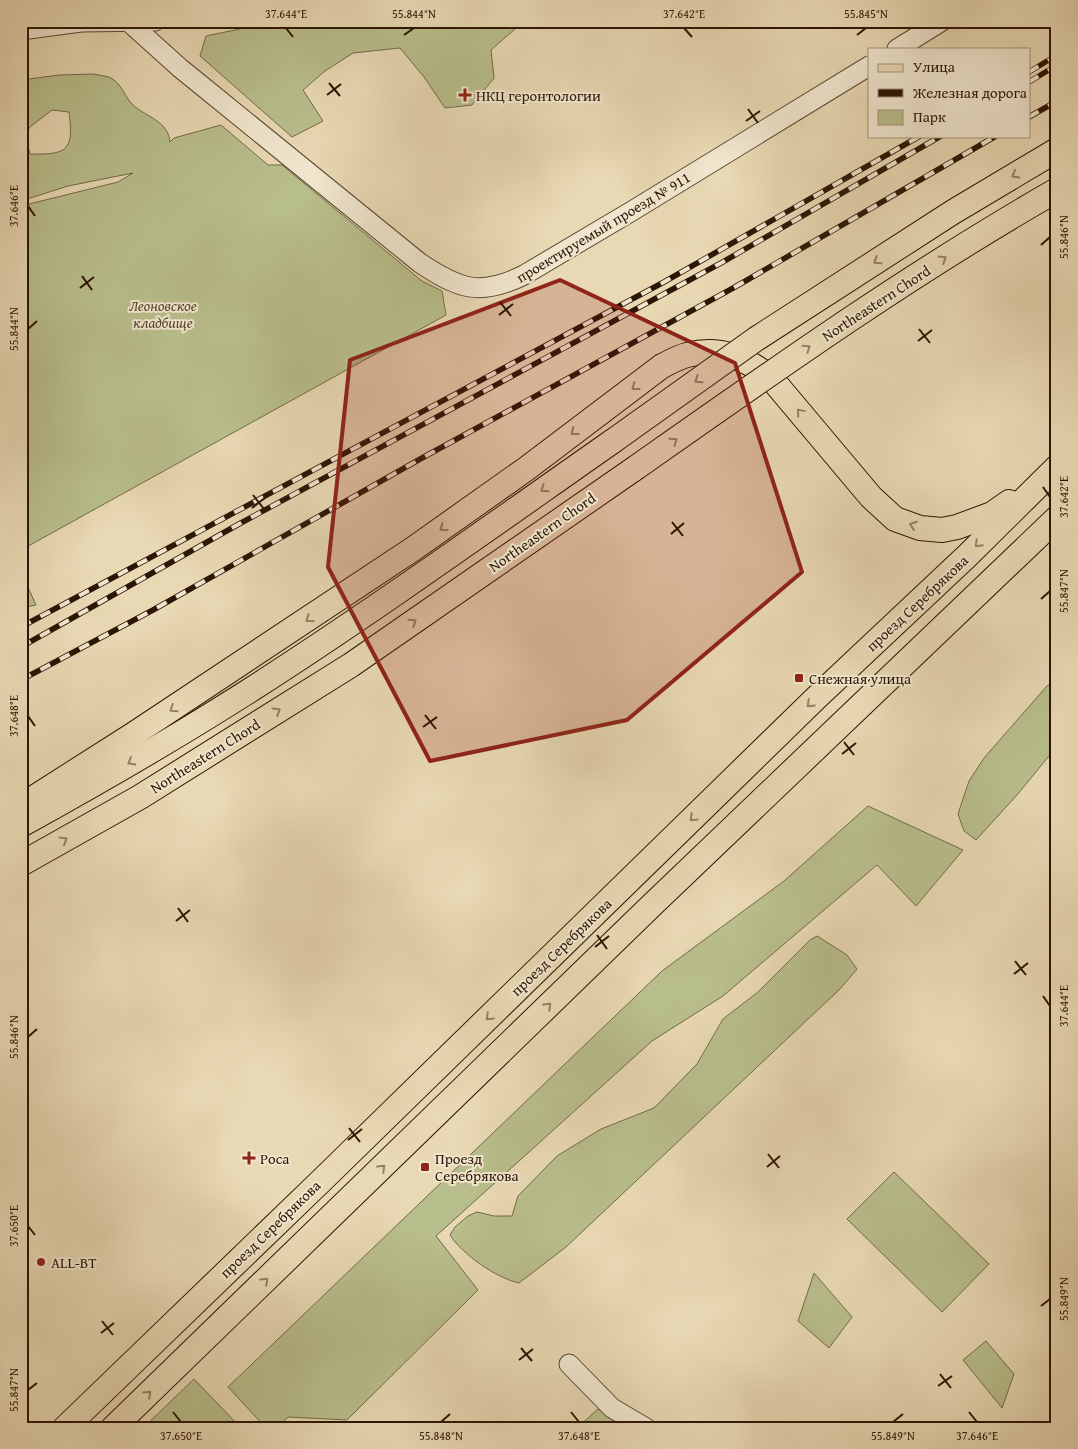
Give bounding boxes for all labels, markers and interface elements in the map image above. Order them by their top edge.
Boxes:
text: 37.644°E [265,5,307,22]
text: 55.844°N [392,5,436,22]
text: 37.642°E [663,5,705,22]
text: 55.845°N [844,5,888,22]
legend [868,48,1030,138]
text: Улица [913,56,956,77]
text: Железная дорога [912,82,1028,103]
place label: НКЦ геронтологии [476,85,601,106]
marker: НКЦ геронтологии [458,88,472,102]
text: Парк [913,106,946,127]
street label: проектируемый проезд № 911 [512,167,694,287]
one-way arrow [1011,169,1020,179]
text: 37.646°E [5,185,22,227]
text: 55.846°N [1055,215,1072,259]
one-way arrow [873,255,882,264]
one-way arrow [938,256,947,266]
street label: Northeastern Chord [817,260,935,346]
park label: Леоновское кладбище [129,295,197,333]
text: 55.844°N [5,307,22,351]
one-way arrow [801,345,811,354]
one-way arrow [694,374,704,383]
one-way arrow [632,381,641,389]
one-way arrow [796,408,805,417]
one-way arrow [571,427,580,435]
one-way arrow [668,438,677,447]
text: 37.642°E [1055,476,1072,518]
one-way arrow [540,483,550,492]
street label: Northeastern Chord [484,487,600,577]
one-way arrow [909,521,918,531]
one-way arrow [439,522,449,531]
one-way arrow [975,539,984,548]
street label: проезд Серебрякова [861,549,973,656]
text: 55.847°N [1055,569,1072,613]
one-way arrow [305,613,314,622]
one-way arrow [407,619,417,628]
place label: Снежная улица [809,668,912,689]
marker: Снежная улица [793,672,805,684]
text: 37.648°E [5,695,22,737]
one-way arrow [806,699,815,708]
one-way arrow [169,703,179,712]
one-way arrow [272,707,281,717]
street label: Northeastern Chord [146,714,264,798]
one-way arrow [128,756,137,765]
one-way arrow [690,812,699,821]
one-way arrow [58,837,67,847]
street label: проезд Серебрякова [506,893,617,1001]
text: 37.644°E [1055,985,1072,1027]
one-way arrow [543,1003,552,1012]
one-way arrow [486,1011,495,1020]
text: 55.846°N [5,1015,22,1059]
place label: Роса [260,1148,290,1169]
place label: Проезд Серебрякова [435,1148,520,1186]
marker: Роса [242,1151,256,1165]
marker: Проезд Серебрякова [419,1161,431,1173]
one-way arrow [376,1165,385,1174]
street label: проезд Серебрякова [215,1175,326,1283]
text: 37.650°E [5,1205,22,1247]
place label: ALL-BT [51,1252,97,1273]
marker: ALL-BT [35,1256,47,1268]
text: 55.849°N [1055,1277,1072,1321]
one-way arrow [259,1278,268,1287]
text: 55.847°N [5,1368,22,1412]
one-way arrow [142,1391,151,1400]
text: 37.650°E [160,1427,202,1444]
text: 55.848°N [419,1427,463,1444]
text: 37.648°E [558,1427,600,1444]
text: 55.849°N [871,1427,915,1444]
text: 37.646°E [956,1427,998,1444]

